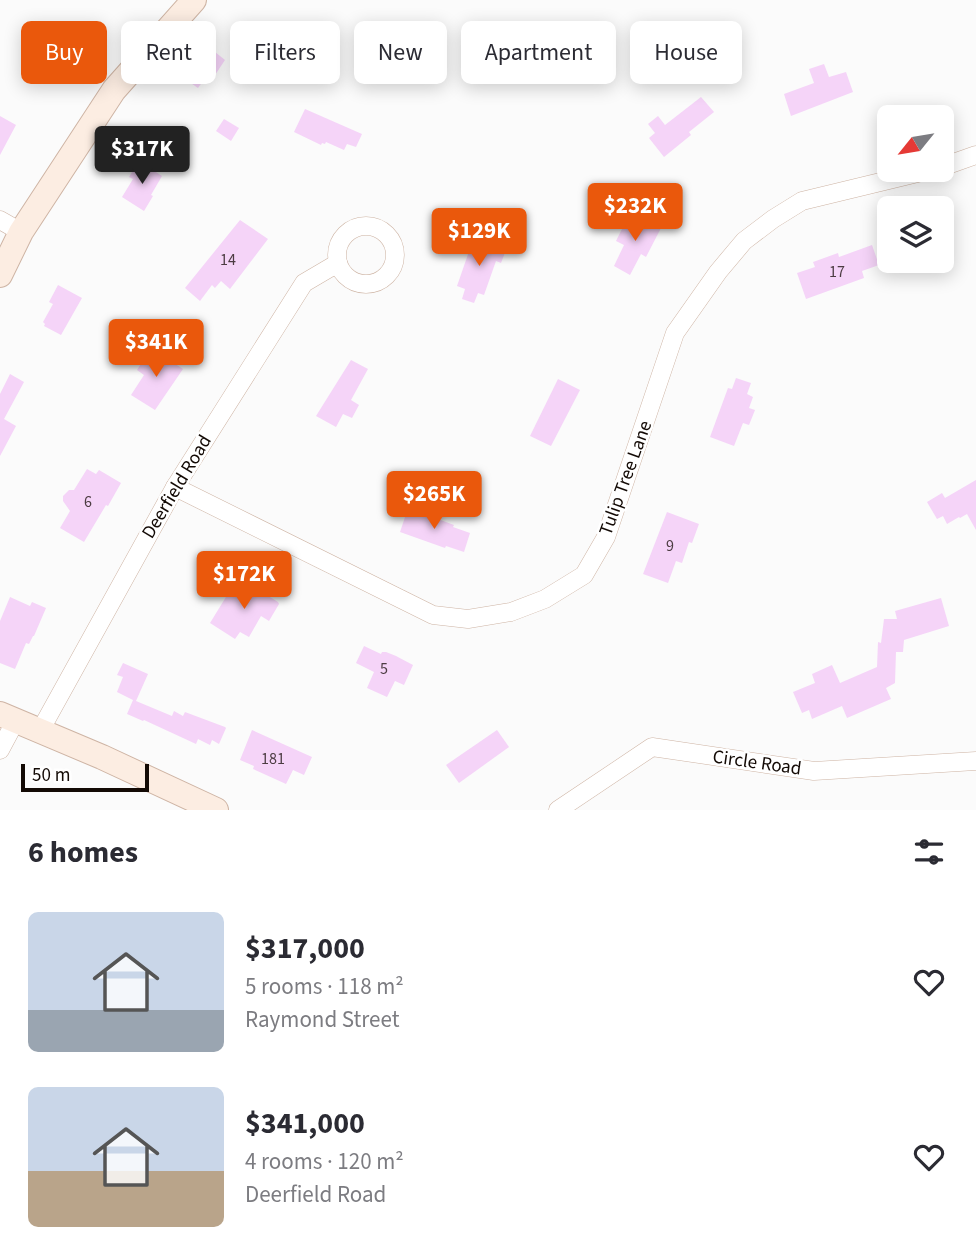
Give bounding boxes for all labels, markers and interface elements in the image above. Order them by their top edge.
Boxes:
chip: Buy [21,21,107,84]
chip: Rent [121,21,216,84]
chip: Filters [230,21,340,84]
chip: New [354,21,447,84]
chip: Apartment [461,21,616,84]
chip: House [630,21,742,84]
north arrow [877,105,954,182]
map controls [877,105,954,273]
pin: $317K [93,127,191,186]
text: $317K [111,132,173,165]
pin: $232K [586,184,684,243]
text: $232K [604,189,666,222]
button: layers [877,196,954,273]
pin: $129K [430,208,528,268]
text: $129K [448,214,510,247]
house number: 14 [220,249,236,271]
house number: 17 [829,261,845,283]
pin: $341K [107,320,205,379]
text: $341K [125,325,187,358]
street label: Tulip Tree Lane [593,417,659,539]
street label: Deerfield Road [135,430,219,544]
pin: $265K [385,472,483,531]
text: $265K [403,477,465,510]
house number: 6 [84,491,92,513]
house number: 9 [666,535,674,557]
pin: $172K [195,552,293,611]
text: $172K [213,557,275,590]
house number: 5 [380,658,388,680]
street label: Circle Road [711,743,803,783]
house number: 181 [261,748,285,770]
scale bar [21,761,149,793]
text: 50 m [32,762,70,789]
text: 6 homes [28,831,138,874]
icon: filters [910,833,948,871]
text: $317,000 [245,927,365,970]
icon: home [84,940,168,1024]
icon: heart [910,963,948,1001]
text: 5 rooms · 118 m² [245,970,404,1003]
text: Raymond Street [245,1003,399,1036]
text: $341,000 [245,1102,365,1145]
icon: home [84,1115,168,1199]
icon: heart [910,1138,948,1176]
text: 4 rooms · 120 m² [245,1145,404,1178]
text: Deerfield Road [245,1178,386,1211]

